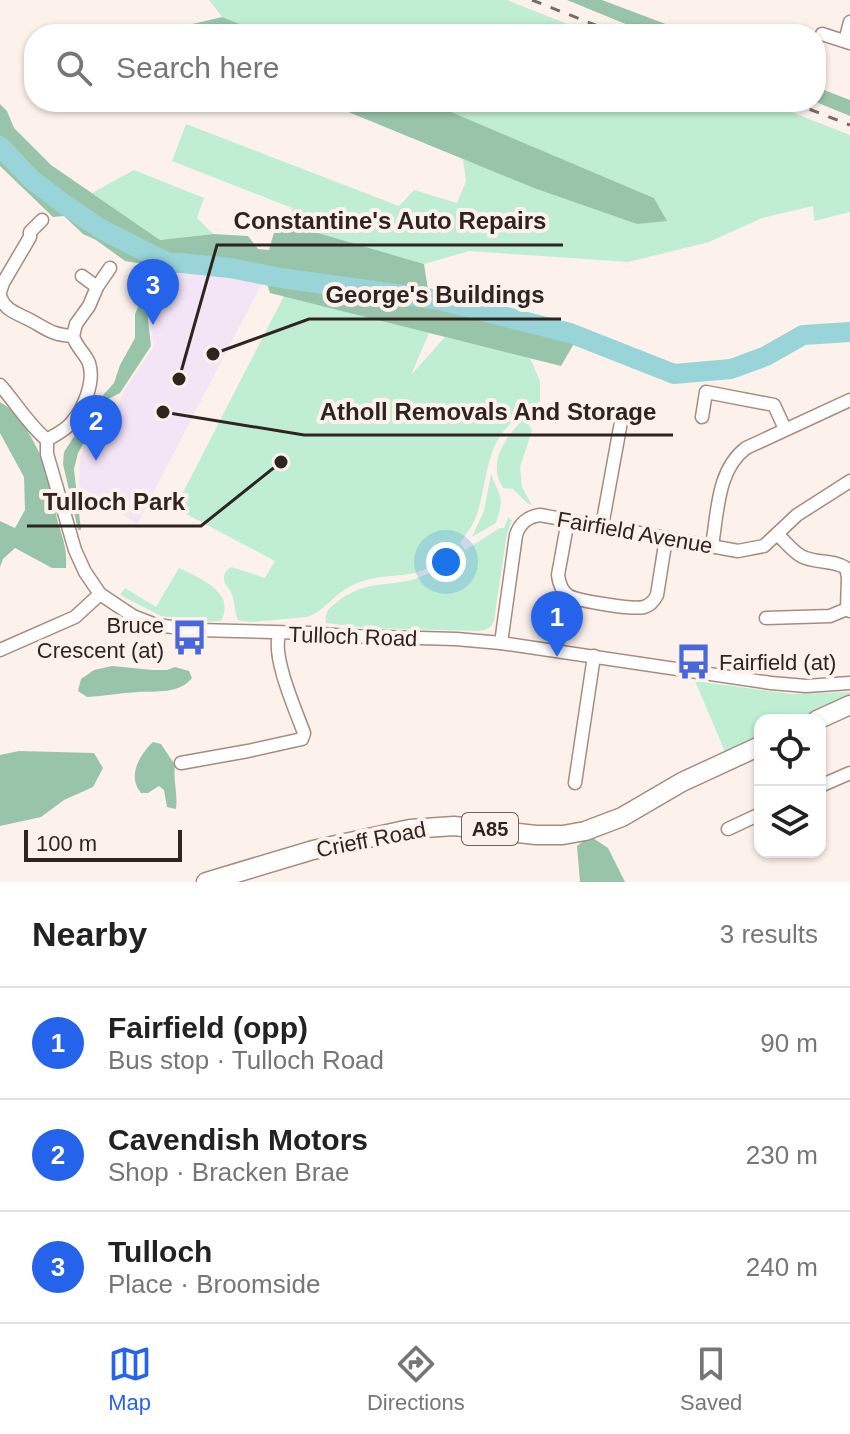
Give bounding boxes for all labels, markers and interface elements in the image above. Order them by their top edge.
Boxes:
search box [24,24,826,112]
icon: search [52,46,96,90]
text: Search here [116,51,279,84]
callout: Constantine's Auto Repairs [217,197,563,245]
text: Constantine's Auto Repairs [234,207,546,234]
pin: 3 [127,259,179,325]
callout: George's Buildings [309,271,561,319]
text: George's Buildings [325,281,545,308]
callout: Atholl Removals And Storage [304,387,673,435]
pin: 2 [70,395,122,461]
text: Atholl Removals And Storage [320,398,656,425]
callout: Tulloch Park [27,478,201,526]
text: Tulloch Park [43,488,186,515]
street label: Fairfield Avenue [555,507,715,558]
your location [426,542,466,582]
pin: 1 [531,591,583,657]
place label: Bruce Crescent (at) [37,613,164,663]
bus stop icon: Bruce Crescent (at) [171,619,209,657]
street label: Tulloch Road [288,622,418,651]
bus stop icon: Fairfield (at) [674,643,712,681]
place label: Fairfield (at) [719,650,836,675]
map controls [754,714,826,858]
button: locate [754,714,826,786]
button: layers [754,786,826,858]
road number: A85 [462,813,518,845]
street label: Crieff Road [314,817,428,862]
scale bar [24,826,182,862]
text: 100 m [36,831,97,856]
text: Nearby [32,915,147,953]
text: 3 results [720,919,818,949]
text: Fairfield (opp) [108,1011,308,1044]
text: 1 [51,1028,65,1058]
text: 90 m [760,1028,818,1058]
text: Bus stop · Tulloch Road [108,1045,384,1075]
text: Cavendish Motors [108,1123,368,1156]
text: 2 [51,1140,65,1170]
text: 230 m [746,1140,818,1170]
text: Shop · Bracken Brae [108,1157,349,1187]
text: Tulloch [108,1235,212,1268]
text: 3 [51,1252,65,1282]
text: 240 m [746,1252,818,1282]
text: Place · Broomside [108,1269,320,1299]
tab: Map [108,1342,152,1416]
tab: Directions [367,1342,465,1416]
tab: Saved [680,1342,742,1416]

